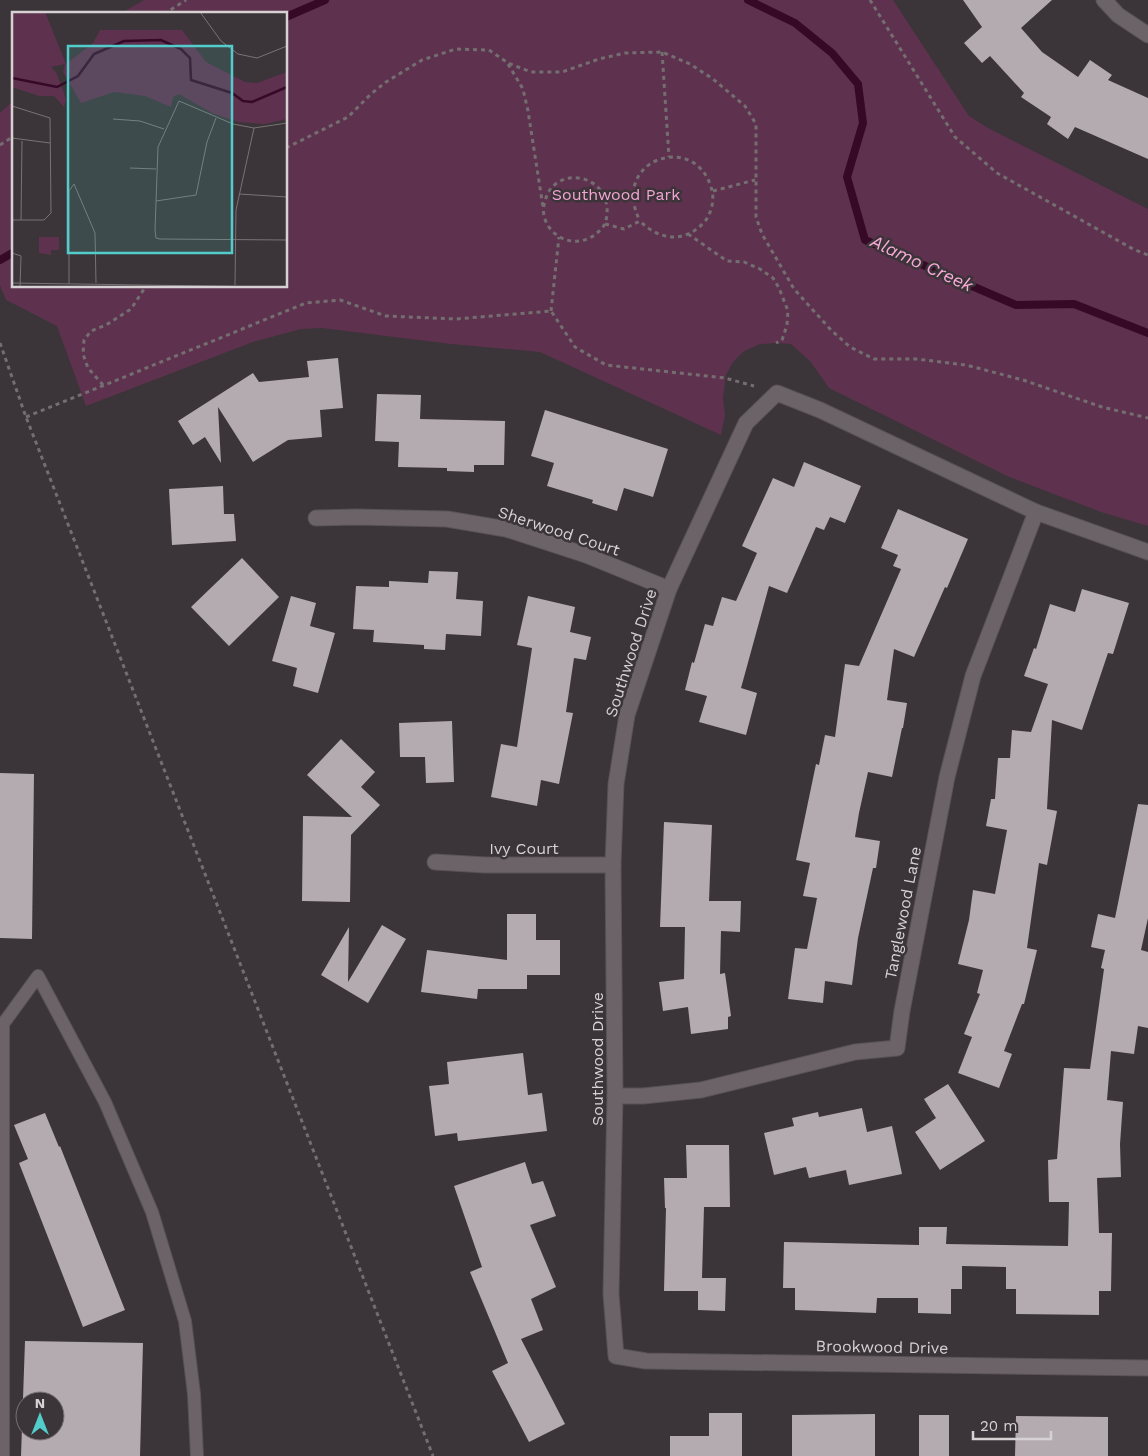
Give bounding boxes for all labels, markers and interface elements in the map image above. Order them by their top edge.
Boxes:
inset map [12,12,288,288]
park label: Southwood Park [552,185,680,204]
water label: Alamo Creek [867,230,978,296]
street label: Sherwood Court [496,502,623,560]
street label: Southwood Drive [601,586,661,720]
street label: Ivy Court [489,839,559,858]
street label: Tanglewood Lane [881,845,925,981]
street label: Southwood Drive [588,992,607,1126]
street label: Brookwood Drive [816,1336,948,1358]
north arrow [15,1391,65,1441]
text: N [35,1395,45,1411]
scale bar [973,1408,1050,1440]
text: 20 m [980,1417,1018,1435]

